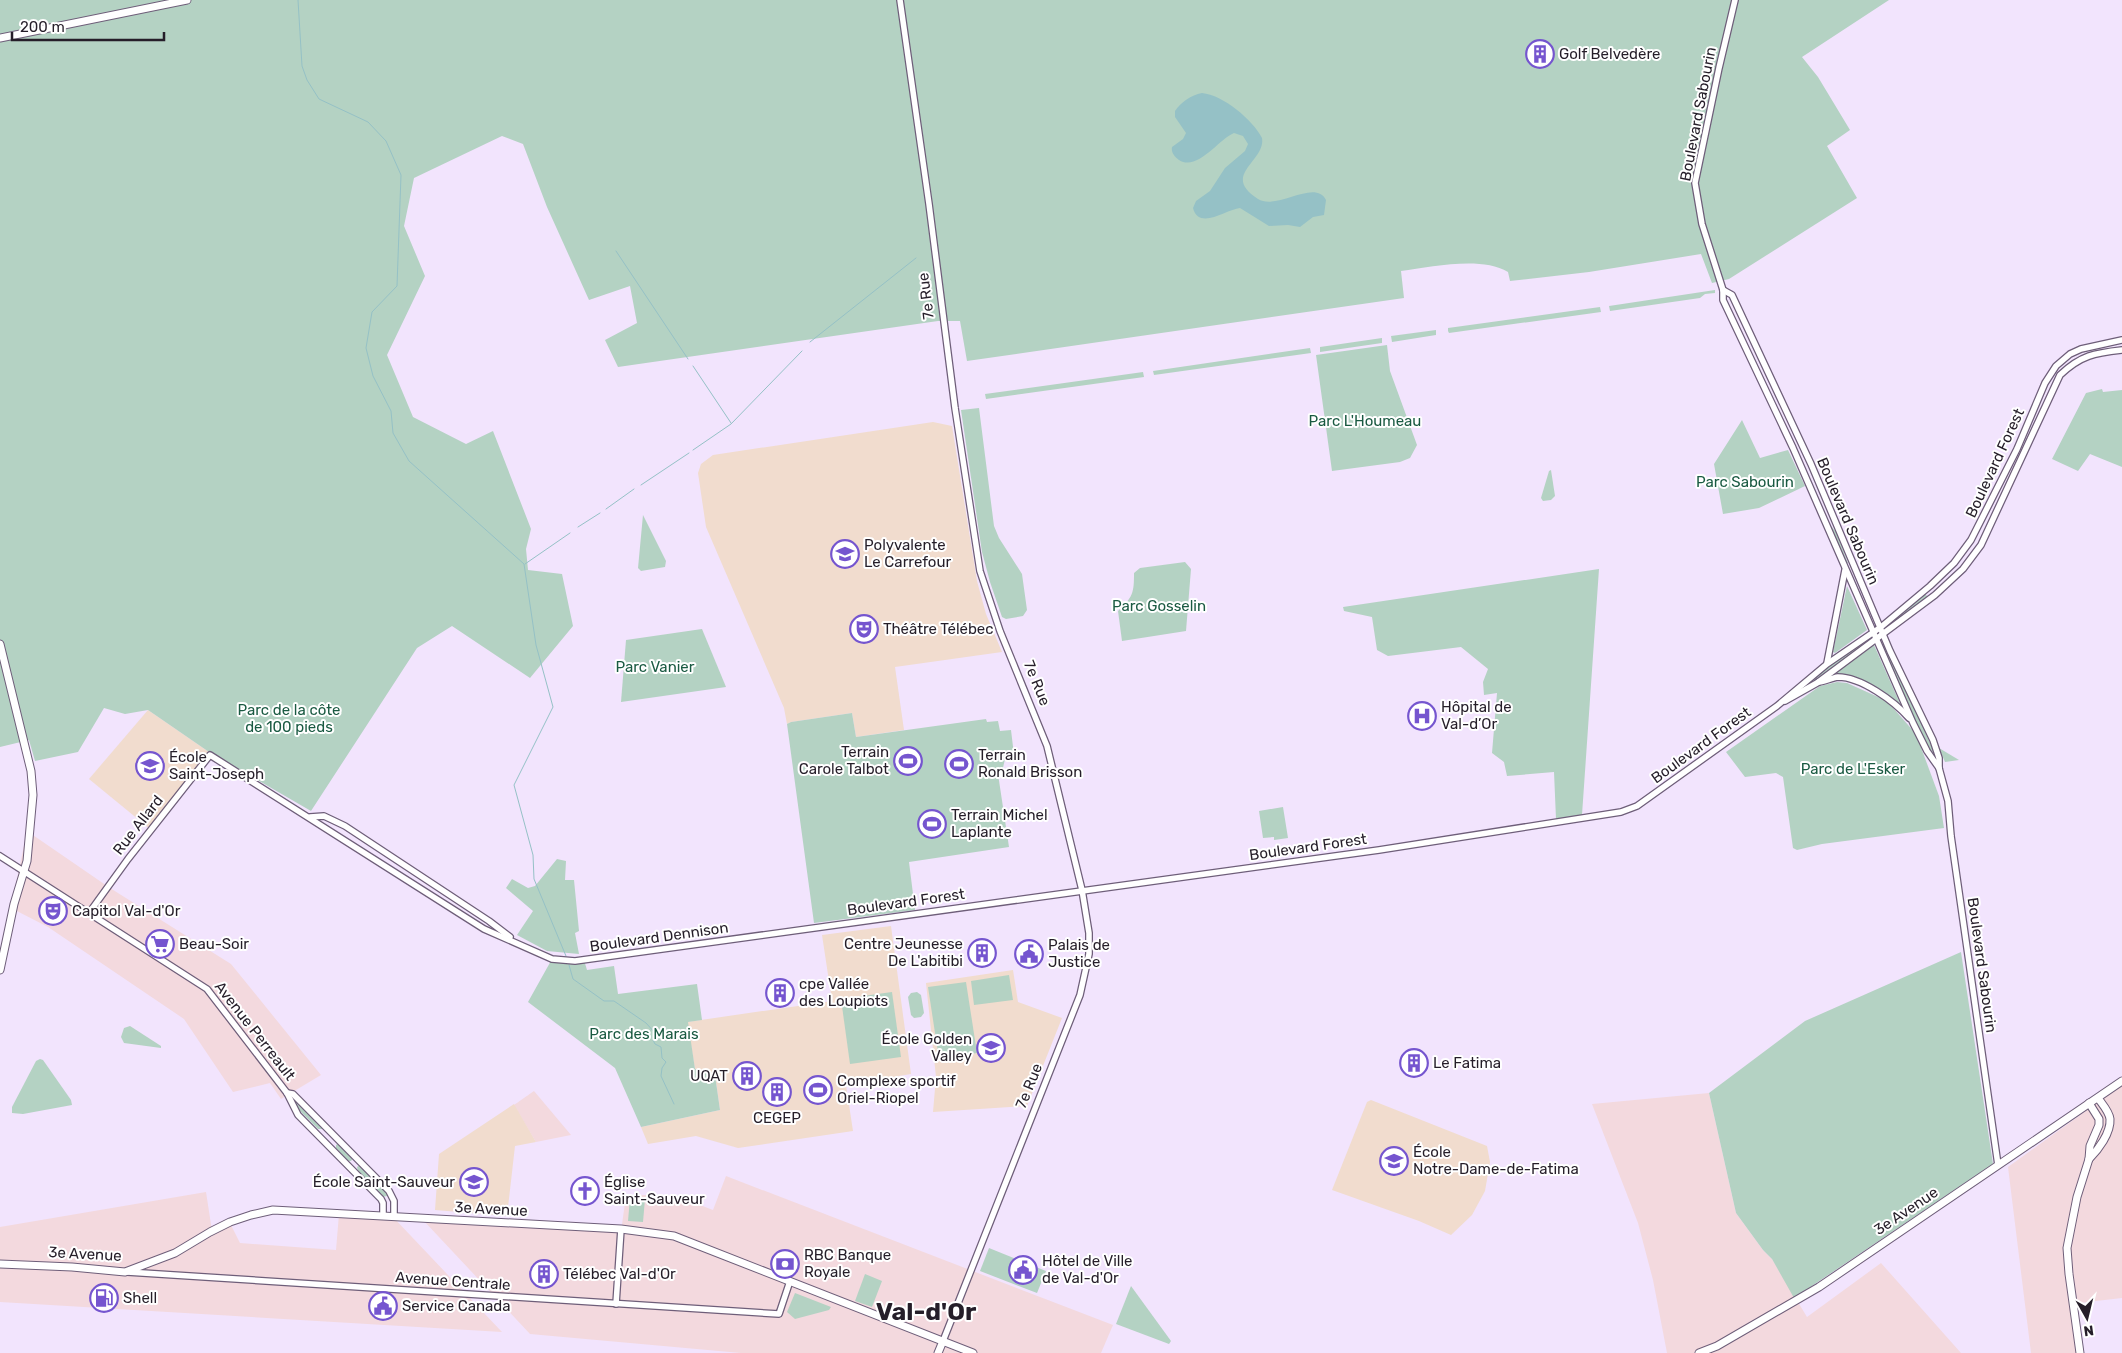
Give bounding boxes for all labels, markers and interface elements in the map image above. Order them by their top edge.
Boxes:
scale bar [12,10,165,42]
text: 200 m [20,18,65,36]
building icon: Golf Belvedère [1525,39,1555,69]
place label: Golf Belvedère [1559,45,1660,63]
street label: Boulevard Sabourin [1676,45,1720,183]
street label: 7e Rue [914,272,938,320]
street label: Boulevard Forest [1962,405,2028,521]
park label: Parc L'Houmeau [1309,412,1421,430]
street label: Boulevard Sabourin [1813,455,1883,587]
park label: Parc Sabourin [1696,473,1794,491]
place label: Polyvalente Le Carrefour [864,536,951,571]
school or university icon: Polyvalente Le Carrefour [830,539,860,569]
park label: Parc Gosselin [1112,597,1206,615]
theatre icon: Théâtre Télébec [849,614,879,644]
place label: Théâtre Télébec [883,620,994,638]
park label: Parc Vanier [616,658,695,676]
street label: 7e Rue [1020,658,1054,708]
place label: Hôpital de Val-d’Or [1441,698,1512,733]
park label: Parc de la côte de 100 pieds [238,701,340,736]
hospital icon: Hôpital de Val-d’Or [1407,701,1437,731]
street label: Boulevard Forest [1648,703,1754,787]
place label: Terrain Carole Talbot [799,743,889,778]
sports icon: Terrain Carole Talbot [893,746,923,776]
place label: Terrain Ronald Brisson [978,746,1082,781]
place label: École Saint-Joseph [169,748,264,783]
sports icon: Terrain Ronald Brisson [944,749,974,779]
school or university icon: École Saint-Joseph [135,751,165,781]
park label: Parc de L'Esker [1801,760,1906,778]
street label: Rue Allard [109,792,167,858]
place label: Terrain Michel Laplante [951,806,1048,841]
sports icon: Terrain Michel Laplante [917,809,947,839]
street label: Boulevard Forest [1248,830,1368,864]
street label: Boulevard Forest [846,885,966,919]
theatre icon: Capitol Val-d'Or [38,896,68,926]
street label: Boulevard Sabourin [1964,896,2000,1034]
place label: Capitol Val-d'Or [72,902,181,920]
street label: Boulevard Dennison [589,918,729,956]
supermarket icon: Beau-Soir [145,929,175,959]
place label: Beau-Soir [179,935,249,953]
place label: Centre Jeunesse De L'abitibi [844,935,963,970]
place label: Palais de Justice [1048,936,1110,971]
building icon: Centre Jeunesse De L'abitibi [967,938,997,968]
public building icon: Palais de Justice [1014,939,1044,969]
place label: cpe Vallée des Loupiots [799,975,889,1010]
street label: Avenue Perreault [211,978,299,1084]
building icon: cpe Vallée des Loupiots [765,978,795,1008]
park label: Parc des Marais [589,1025,699,1043]
place label: École Golden Valley [881,1030,972,1065]
school or university icon: École Golden Valley [976,1033,1006,1063]
building icon: Le Fatima [1399,1048,1429,1078]
place label: Le Fatima [1433,1054,1501,1072]
building icon: UQAT [732,1061,762,1091]
street label: 7e Rue [1012,1061,1046,1111]
place label: UQAT [690,1067,728,1085]
place label: Complexe sportif Oriel-Riopel [837,1072,956,1107]
sports icon: Complexe sportif Oriel-Riopel [803,1075,833,1105]
building icon: CEGEP [762,1077,792,1107]
place label: CEGEP [753,1109,801,1127]
place label: École Notre-Dame-de-Fatima [1413,1143,1579,1178]
school or university icon: École Notre-Dame-de-Fatima [1379,1146,1409,1176]
school or university icon: École Saint-Sauveur [459,1167,489,1197]
place label: École Saint-Sauveur [313,1173,455,1191]
place label: Église Saint-Sauveur [604,1173,705,1208]
church icon: Église Saint-Sauveur [570,1176,600,1206]
street label: 3e Avenue [1871,1183,1941,1239]
street label: 3e Avenue [454,1198,528,1220]
street label: 3e Avenue [48,1243,122,1265]
place label: RBC Banque Royale [804,1246,891,1281]
bank icon: RBC Banque Royale [770,1249,800,1279]
place label: Hôtel de Ville de Val-d'Or [1042,1252,1133,1287]
public building icon: Hôtel de Ville de Val-d'Or [1008,1255,1038,1285]
building icon: Télébec Val-d'Or [529,1259,559,1289]
place label: Télébec Val-d'Or [563,1265,676,1283]
street label: Avenue Centrale [395,1268,511,1294]
fuel station icon: Shell [89,1283,119,1313]
place label: Shell [123,1289,157,1307]
public building icon: Service Canada [368,1291,398,1321]
north arrow [2062,1293,2112,1343]
place label: Service Canada [402,1297,511,1315]
district label: Val-d'Or [876,1297,977,1326]
text: N [2083,1321,2095,1339]

